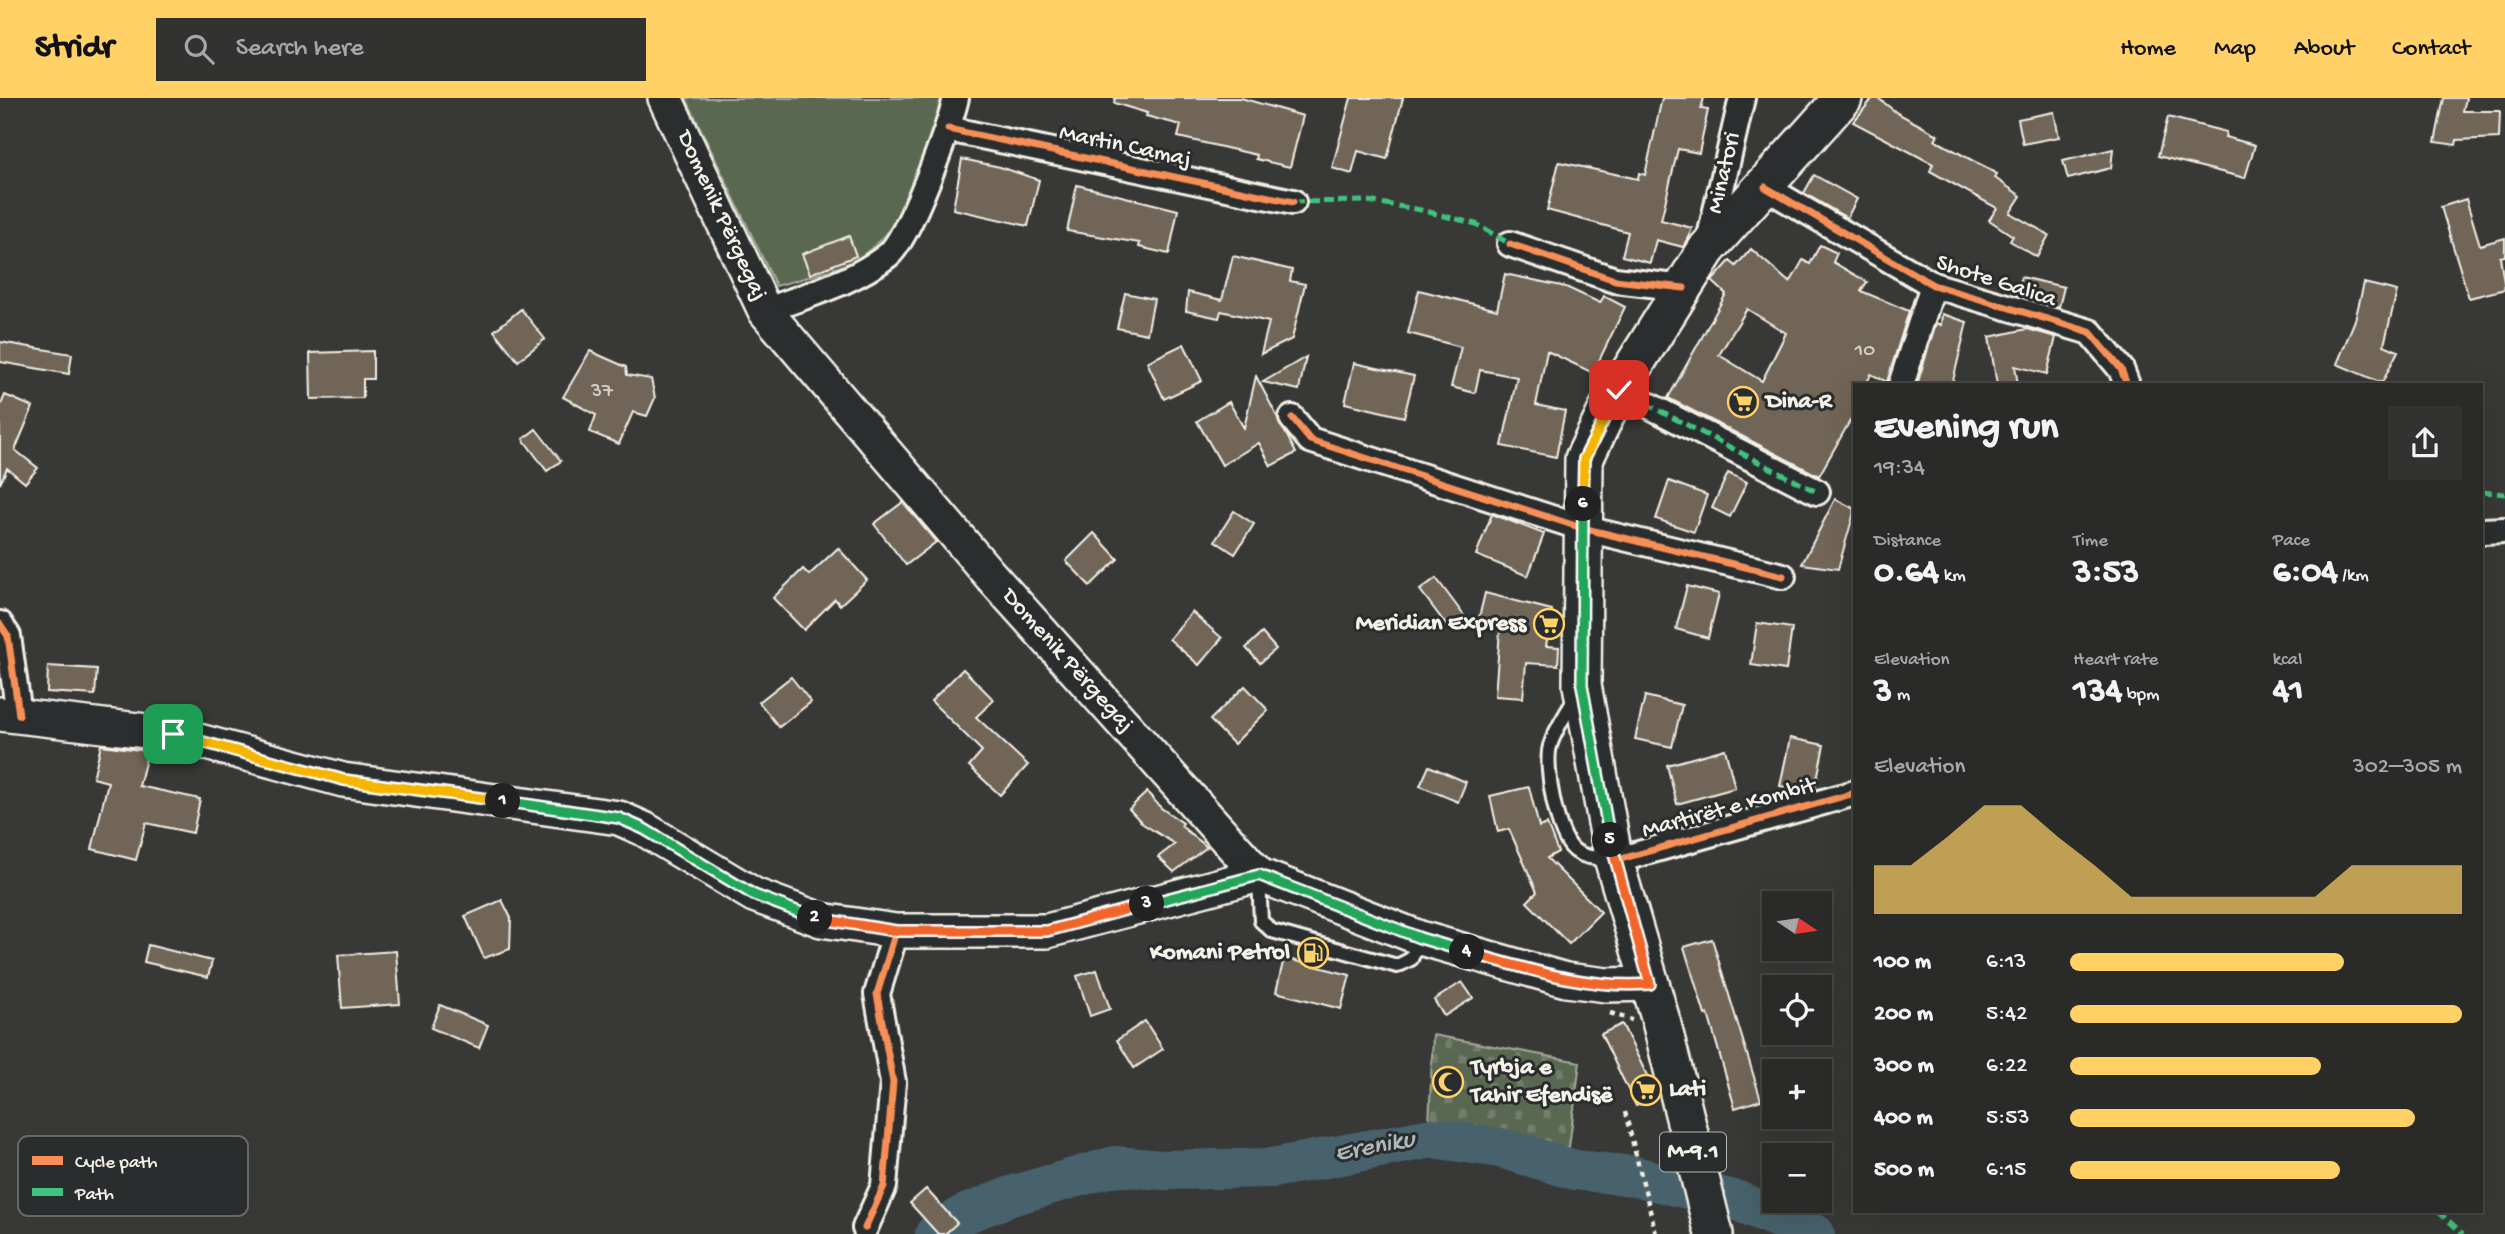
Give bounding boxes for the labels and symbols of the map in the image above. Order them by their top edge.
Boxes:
street label: Martin Camaj [1056,119,1194,175]
street label: Domenik Përgegaj [668,124,773,306]
street label: Minatori [1702,130,1748,216]
street label: Shote Galica [1932,249,2060,315]
house number: 10 [1854,339,1875,364]
pin [1589,360,1649,420]
house number: 37 [590,380,614,405]
supermarket icon: Dina-R [1726,385,1760,419]
place label: Dina-R [1764,388,1833,417]
pin: 6 [1566,486,1600,522]
street label: Domenik Përgegaj [993,581,1140,739]
supermarket icon: Meridian Express [1532,607,1566,641]
place label: Meridian Express [1356,610,1527,639]
pin [143,704,203,764]
street label: Martirët e Kombit [1639,771,1821,846]
pin: 1 [486,784,520,818]
pin: 5 [1592,822,1628,858]
pin: 3 [1130,886,1164,922]
north arrow [1762,891,1832,961]
pin: 2 [798,900,832,936]
pin: 4 [1450,934,1484,970]
fuel station icon: Komani Petrol [1296,936,1330,970]
place label: Komani Petrol [1149,939,1290,968]
place label: Tyrbja e Tahir Efendisë [1469,1054,1614,1111]
mosque icon: Tyrbja e Tahir Efendisë [1431,1065,1465,1099]
supermarket icon: Lati [1629,1073,1663,1107]
place label: Lati [1669,1076,1706,1105]
water label: Ereniku [1332,1125,1419,1171]
road number: M-9.1 [1660,1133,1726,1172]
legend [18,1136,248,1216]
text: Cycle path [75,1152,157,1175]
text: Path [74,1184,114,1207]

